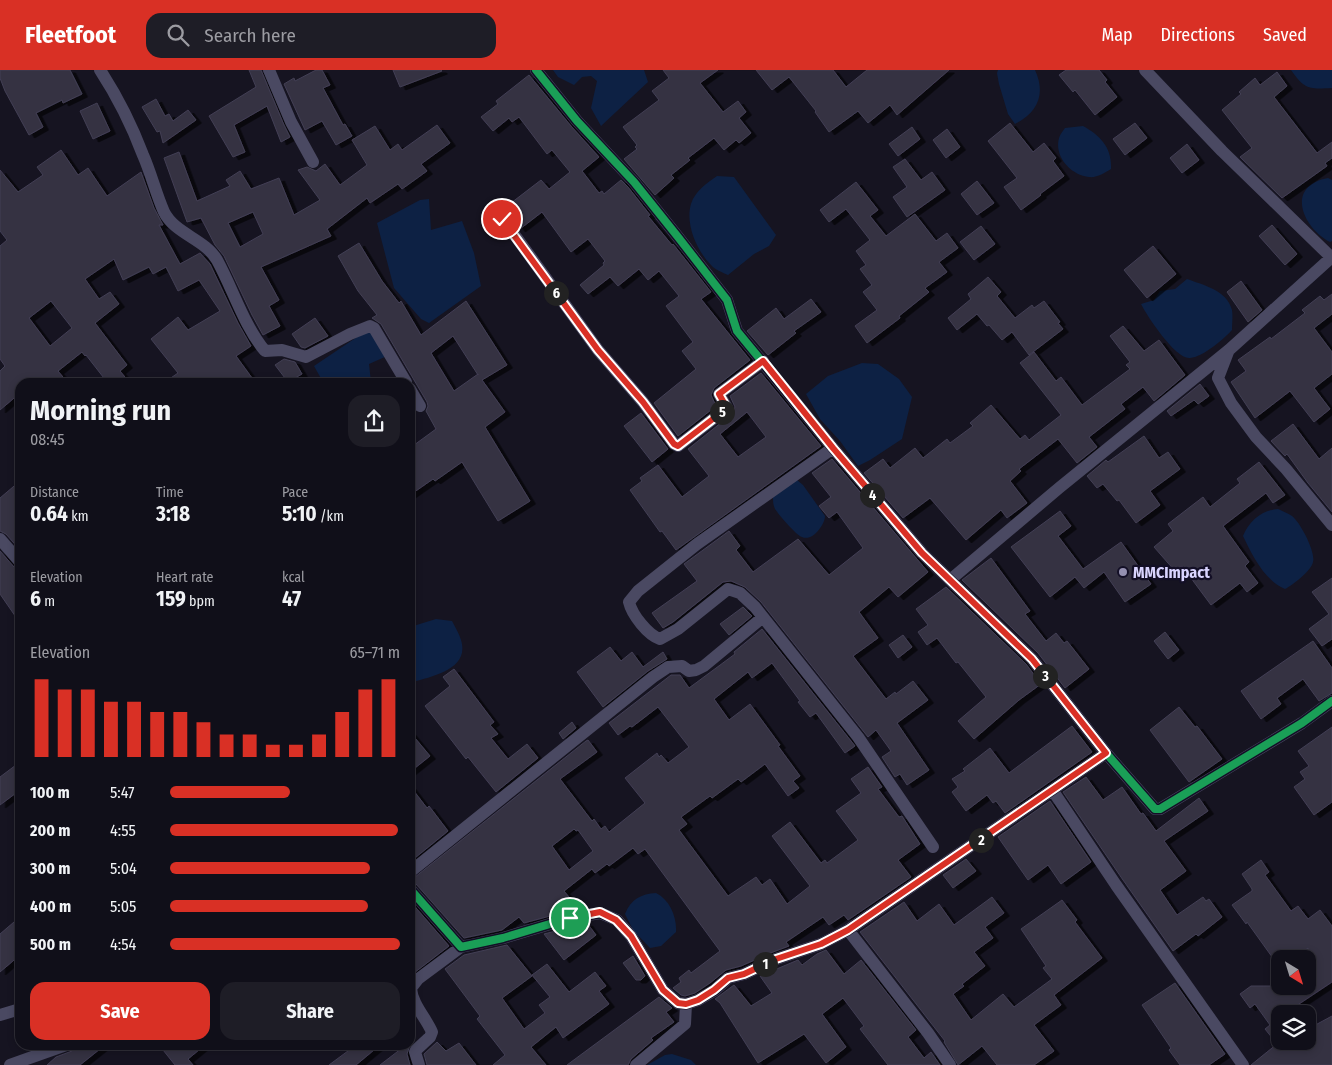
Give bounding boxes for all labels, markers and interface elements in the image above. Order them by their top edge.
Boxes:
search box [146,13,496,58]
text: Fleetfoot [25,21,116,49]
icon: search [164,21,192,49]
text: Search here [204,24,296,47]
text: Map [1101,24,1133,46]
text: Directions [1161,24,1235,46]
text: Saved [1263,24,1307,46]
pin [481,198,523,240]
icon: check [488,205,516,233]
pin: 6 [544,280,568,306]
text: 6 [553,285,560,302]
text: Morning run [30,394,171,427]
button: share [348,395,400,447]
pin: 5 [710,400,734,424]
text: 5 [719,404,726,421]
text: 08:45 [30,430,65,449]
pin: 4 [860,482,884,508]
text: Distance [30,484,79,501]
text: Time [156,484,184,501]
text: Pace [282,484,308,501]
text: 4 [869,487,876,504]
text: 0.64 [30,501,68,527]
text: 3:18 [156,501,190,527]
text: 5:10 [282,501,317,527]
text: km [68,508,88,525]
text: /km [317,508,344,525]
place label: MMCImpact [1133,563,1210,582]
marker: MMCImpact [1117,566,1129,578]
text: Elevation [30,569,83,586]
text: Heart rate [156,569,213,586]
text: kcal [282,569,305,586]
text: 6 [30,586,41,612]
text: 159 [156,586,186,612]
text: 47 [282,586,301,612]
text: m [41,593,55,610]
text: bpm [186,593,215,610]
text: Elevation [30,643,90,662]
text: 65–71 m [350,643,400,662]
pin: 3 [1032,664,1058,688]
text: 3 [1042,668,1049,685]
text: 100 m [30,783,70,802]
text: 5:47 [110,783,135,802]
text: 200 m [30,821,70,840]
text: 4:55 [110,821,136,840]
pin: 2 [968,828,994,852]
text: 2 [978,832,985,849]
text: 300 m [30,859,71,878]
text: 5:04 [110,859,137,878]
text: 400 m [30,897,71,916]
text: 5:05 [110,897,136,916]
pin [549,897,591,939]
icon: arrive [556,904,584,932]
text: 500 m [30,935,71,954]
text: 4:54 [110,935,136,954]
north arrow [1271,950,1316,995]
map controls [1271,950,1316,1050]
pin: 1 [752,952,778,976]
text: 1 [763,956,768,973]
button: Save [30,982,210,1040]
button: Share [220,982,400,1040]
button: layers [1271,1005,1316,1050]

